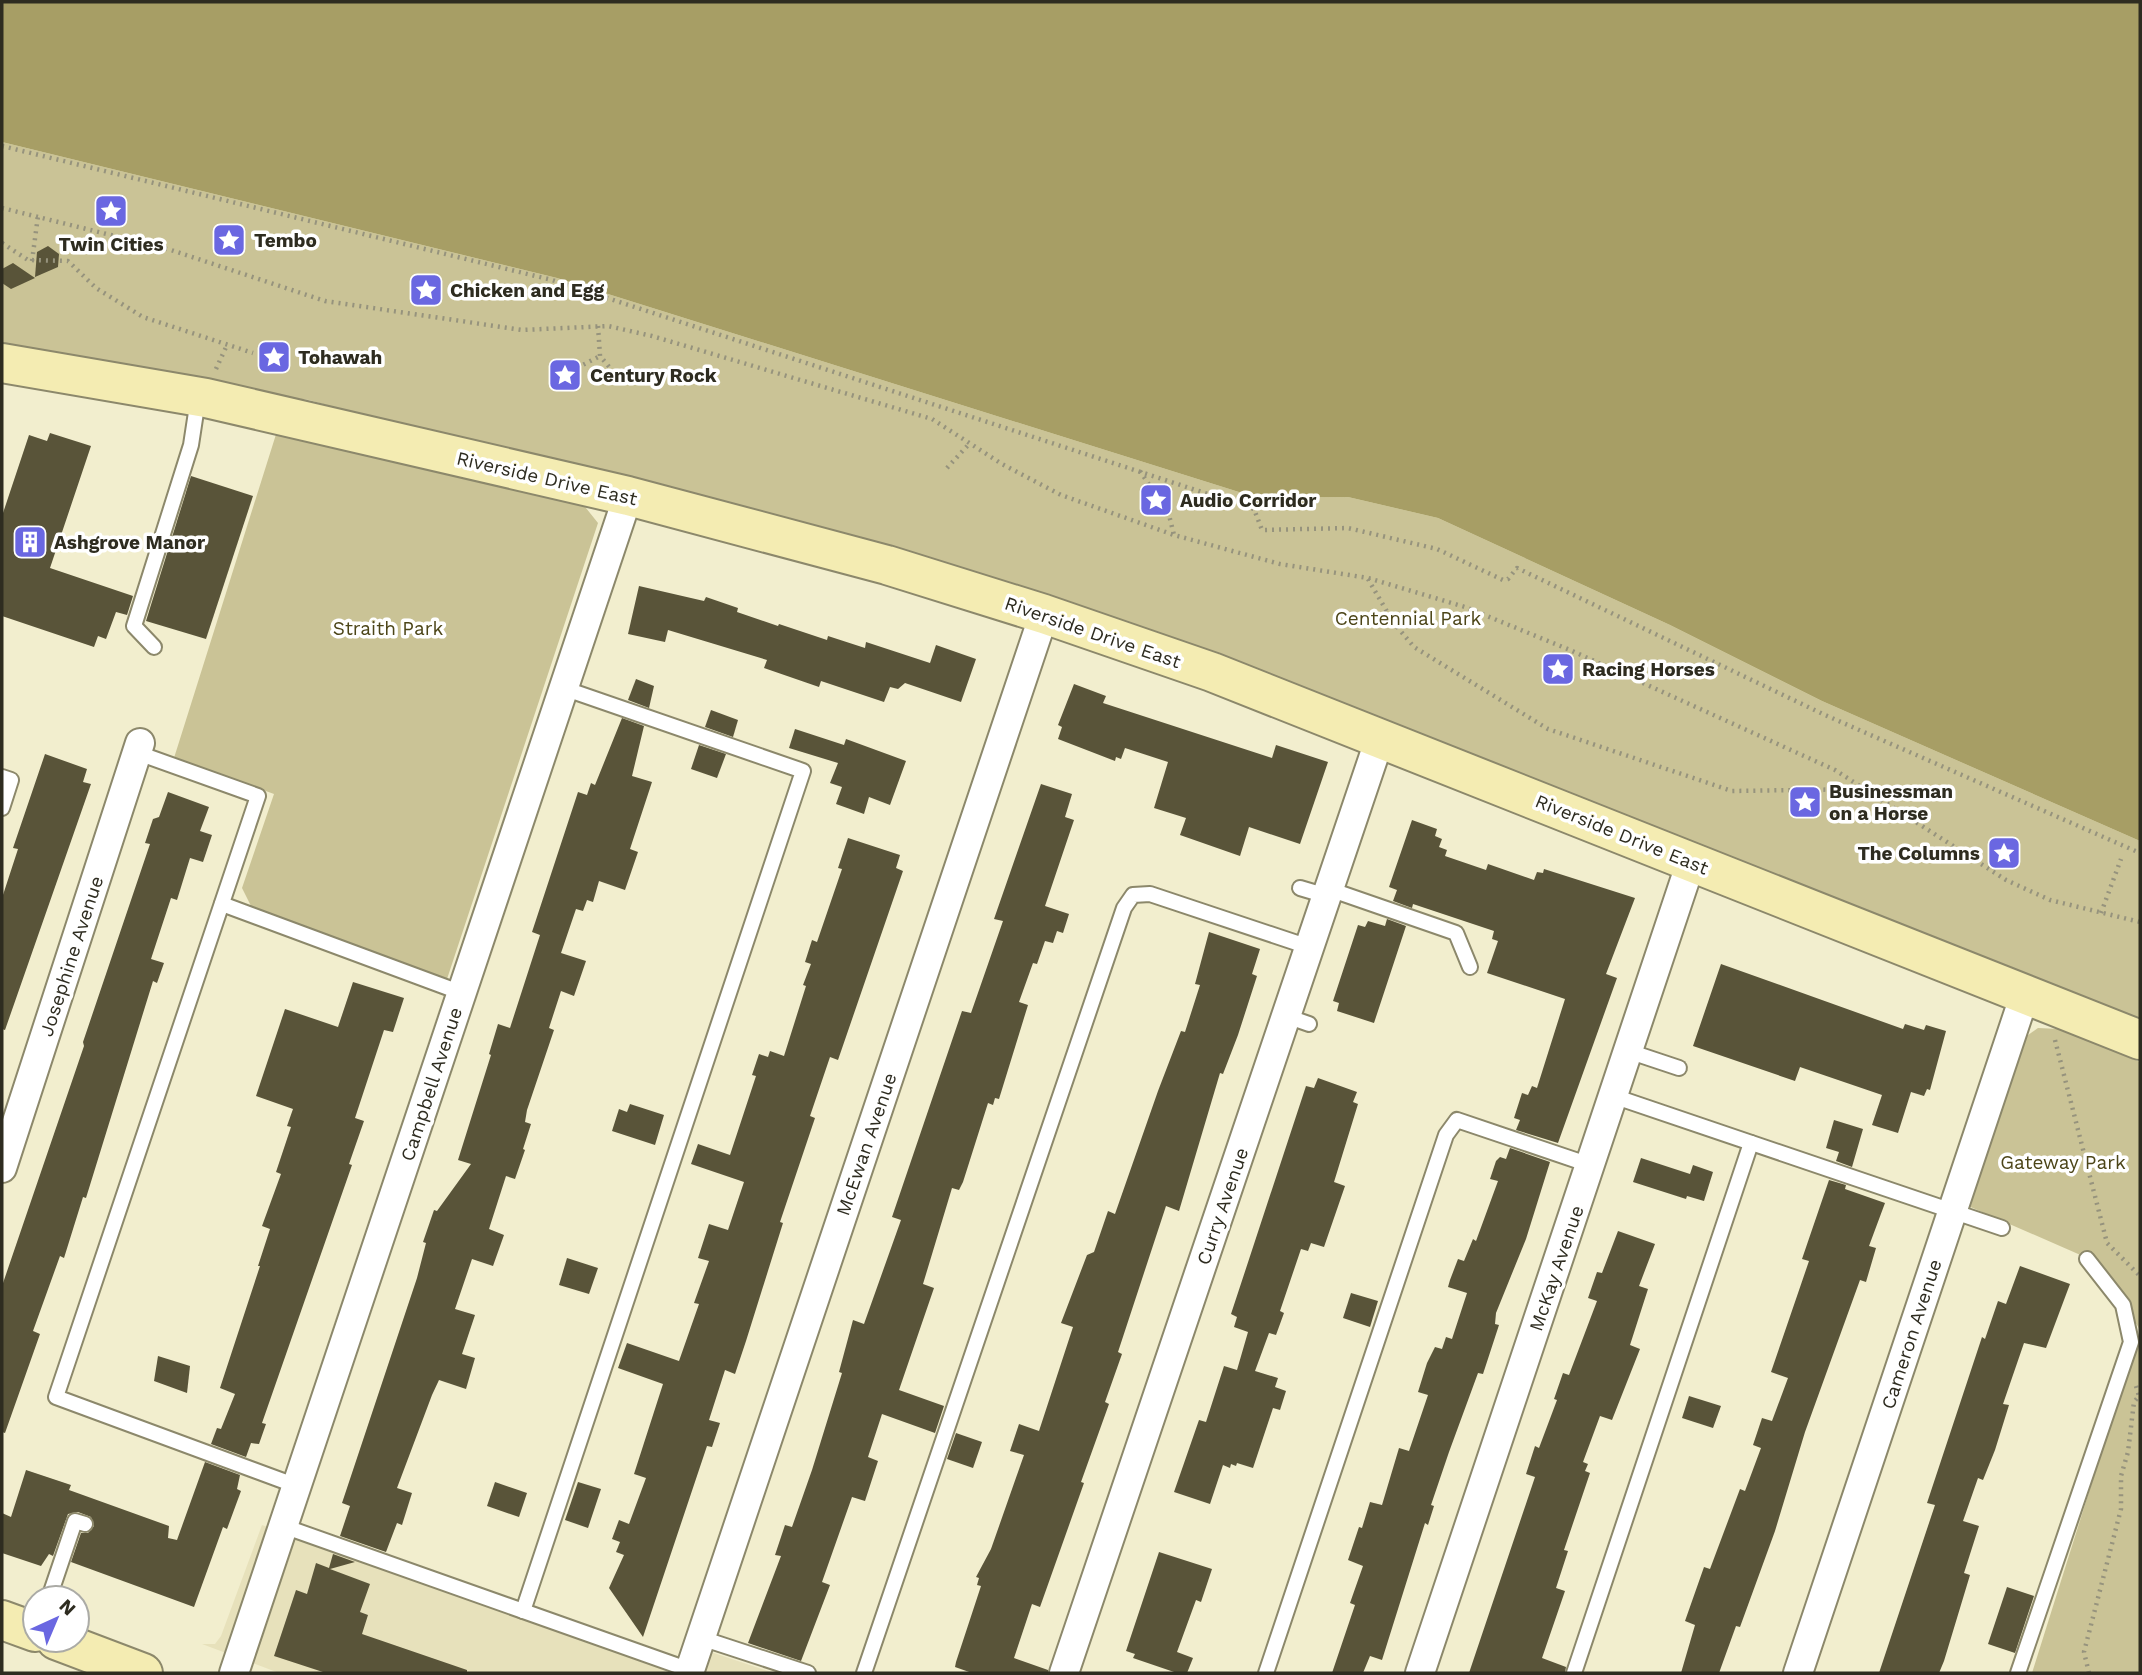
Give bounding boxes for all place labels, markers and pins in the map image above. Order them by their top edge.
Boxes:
place icon: Twin Cities [92,192,130,230]
place icon: Tembo [210,221,248,259]
place label: Tembo [254,229,317,252]
place label: Twin Cities [58,233,164,256]
place icon: Chicken and Egg [407,271,445,309]
place label: Chicken and Egg [450,279,604,302]
place icon: Tohawah [255,338,293,376]
place label: Tohawah [298,346,382,369]
place icon: Century Rock [546,356,584,394]
place label: Century Rock [590,364,717,387]
place icon: Audio Corridor [1137,481,1175,519]
place label: Audio Corridor [1180,489,1317,512]
building icon: Ashgrove Manor [11,523,49,561]
place label: Ashgrove Manor [54,531,206,554]
place icon: Racing Horses [1539,650,1577,688]
place label: Racing Horses [1582,658,1715,681]
place label: Businessman on a Horse [1829,780,1953,825]
place icon: Businessman on a Horse [1786,783,1824,821]
place icon: The Columns [1985,834,2023,872]
place label: The Columns [1857,842,1980,865]

